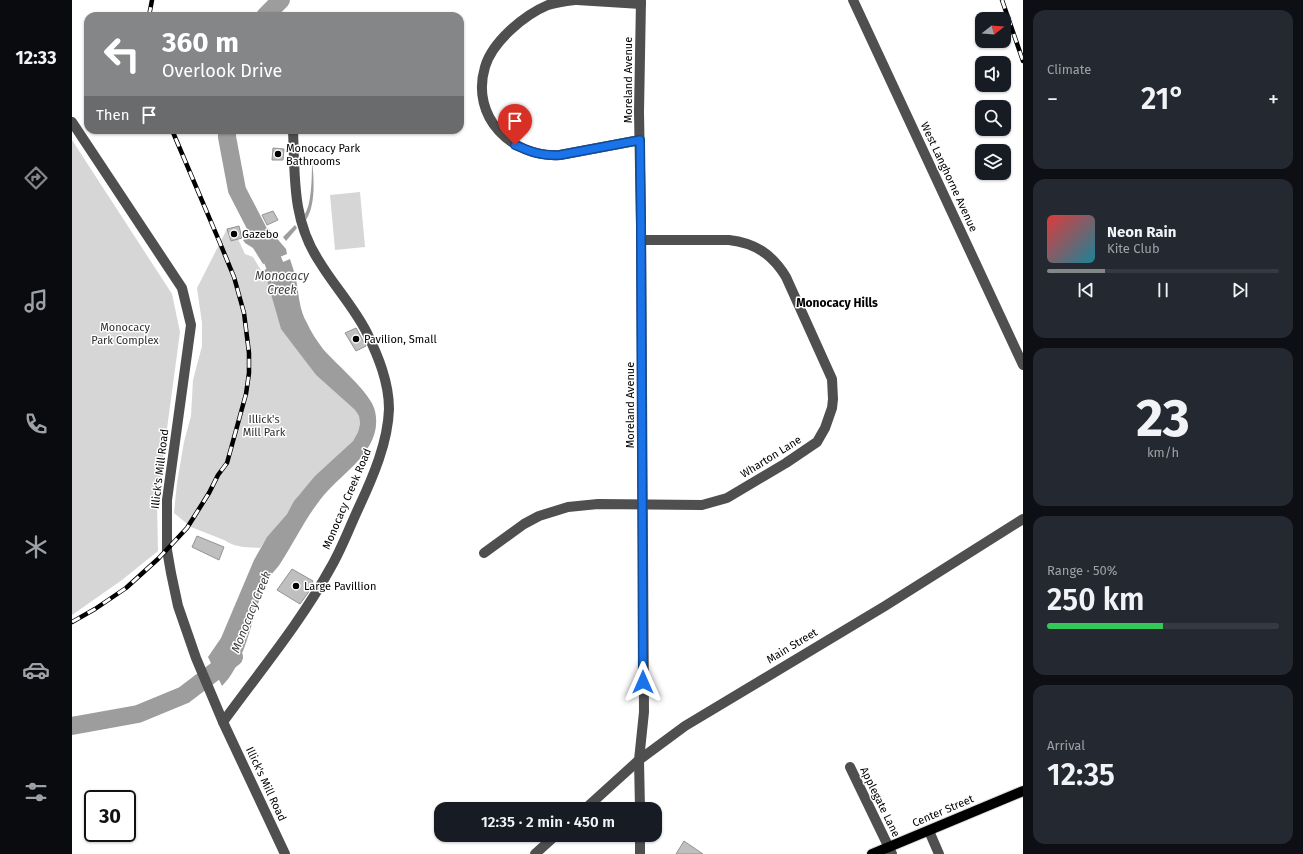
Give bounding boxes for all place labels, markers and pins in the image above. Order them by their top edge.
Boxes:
pin [498,104,532,145]
place label: Monocacy Park Bathrooms [286,142,361,168]
marker: Monocacy Park Bathrooms [273,149,283,159]
place label: Gazebo [242,228,279,241]
marker: Gazebo [229,229,239,239]
place label: Pavilion, Small [364,333,437,346]
marker: Pavilion, Small [351,334,361,344]
place label: Large Pavillion [304,580,376,593]
marker: Large Pavillion [291,581,301,591]

